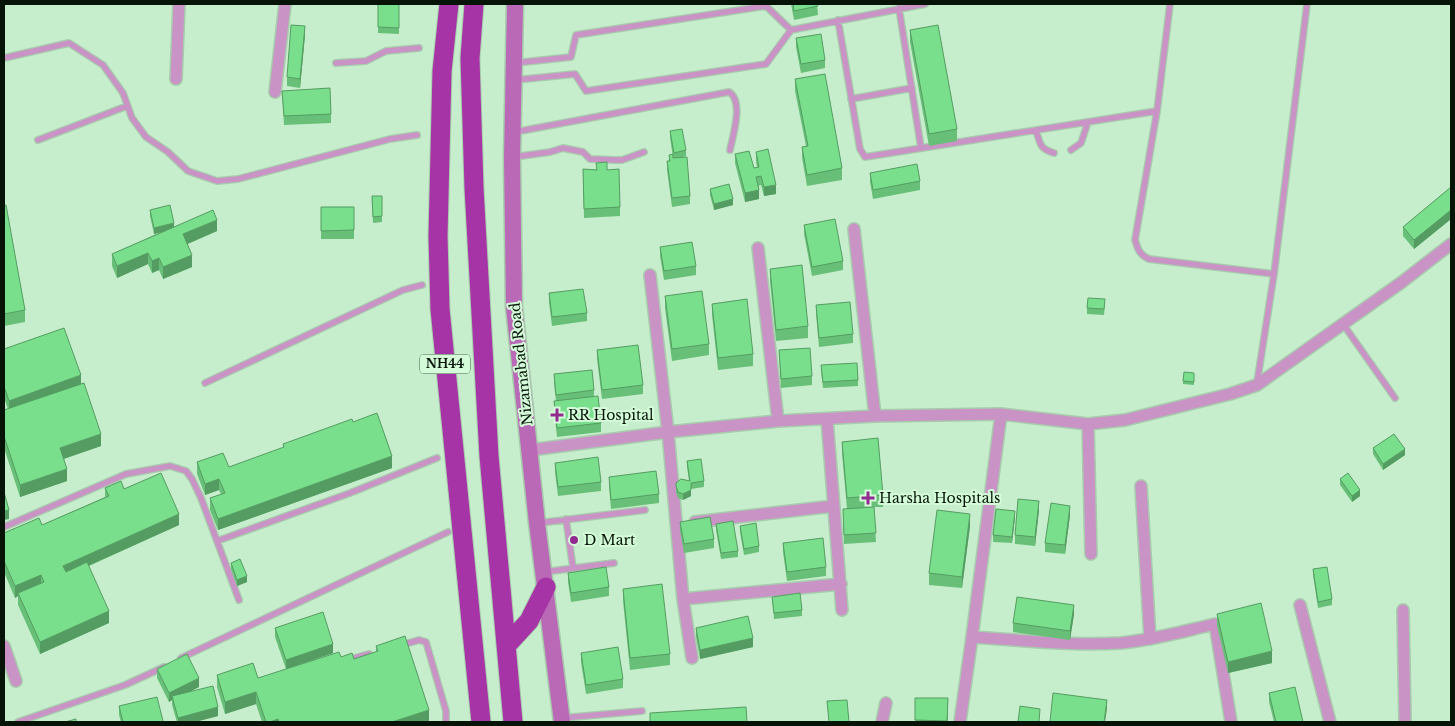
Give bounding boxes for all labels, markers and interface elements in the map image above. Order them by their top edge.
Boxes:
street label: Nizamabad Road [506,301,536,426]
road number: NH44 [420,354,470,374]
place label: RR Hospital [568,406,654,424]
marker: RR Hospital [550,408,564,422]
place label: Harsha Hospitals [879,489,1000,507]
marker: Harsha Hospitals [861,491,875,505]
place label: D Mart [584,531,636,549]
marker: D Mart [568,534,580,546]

